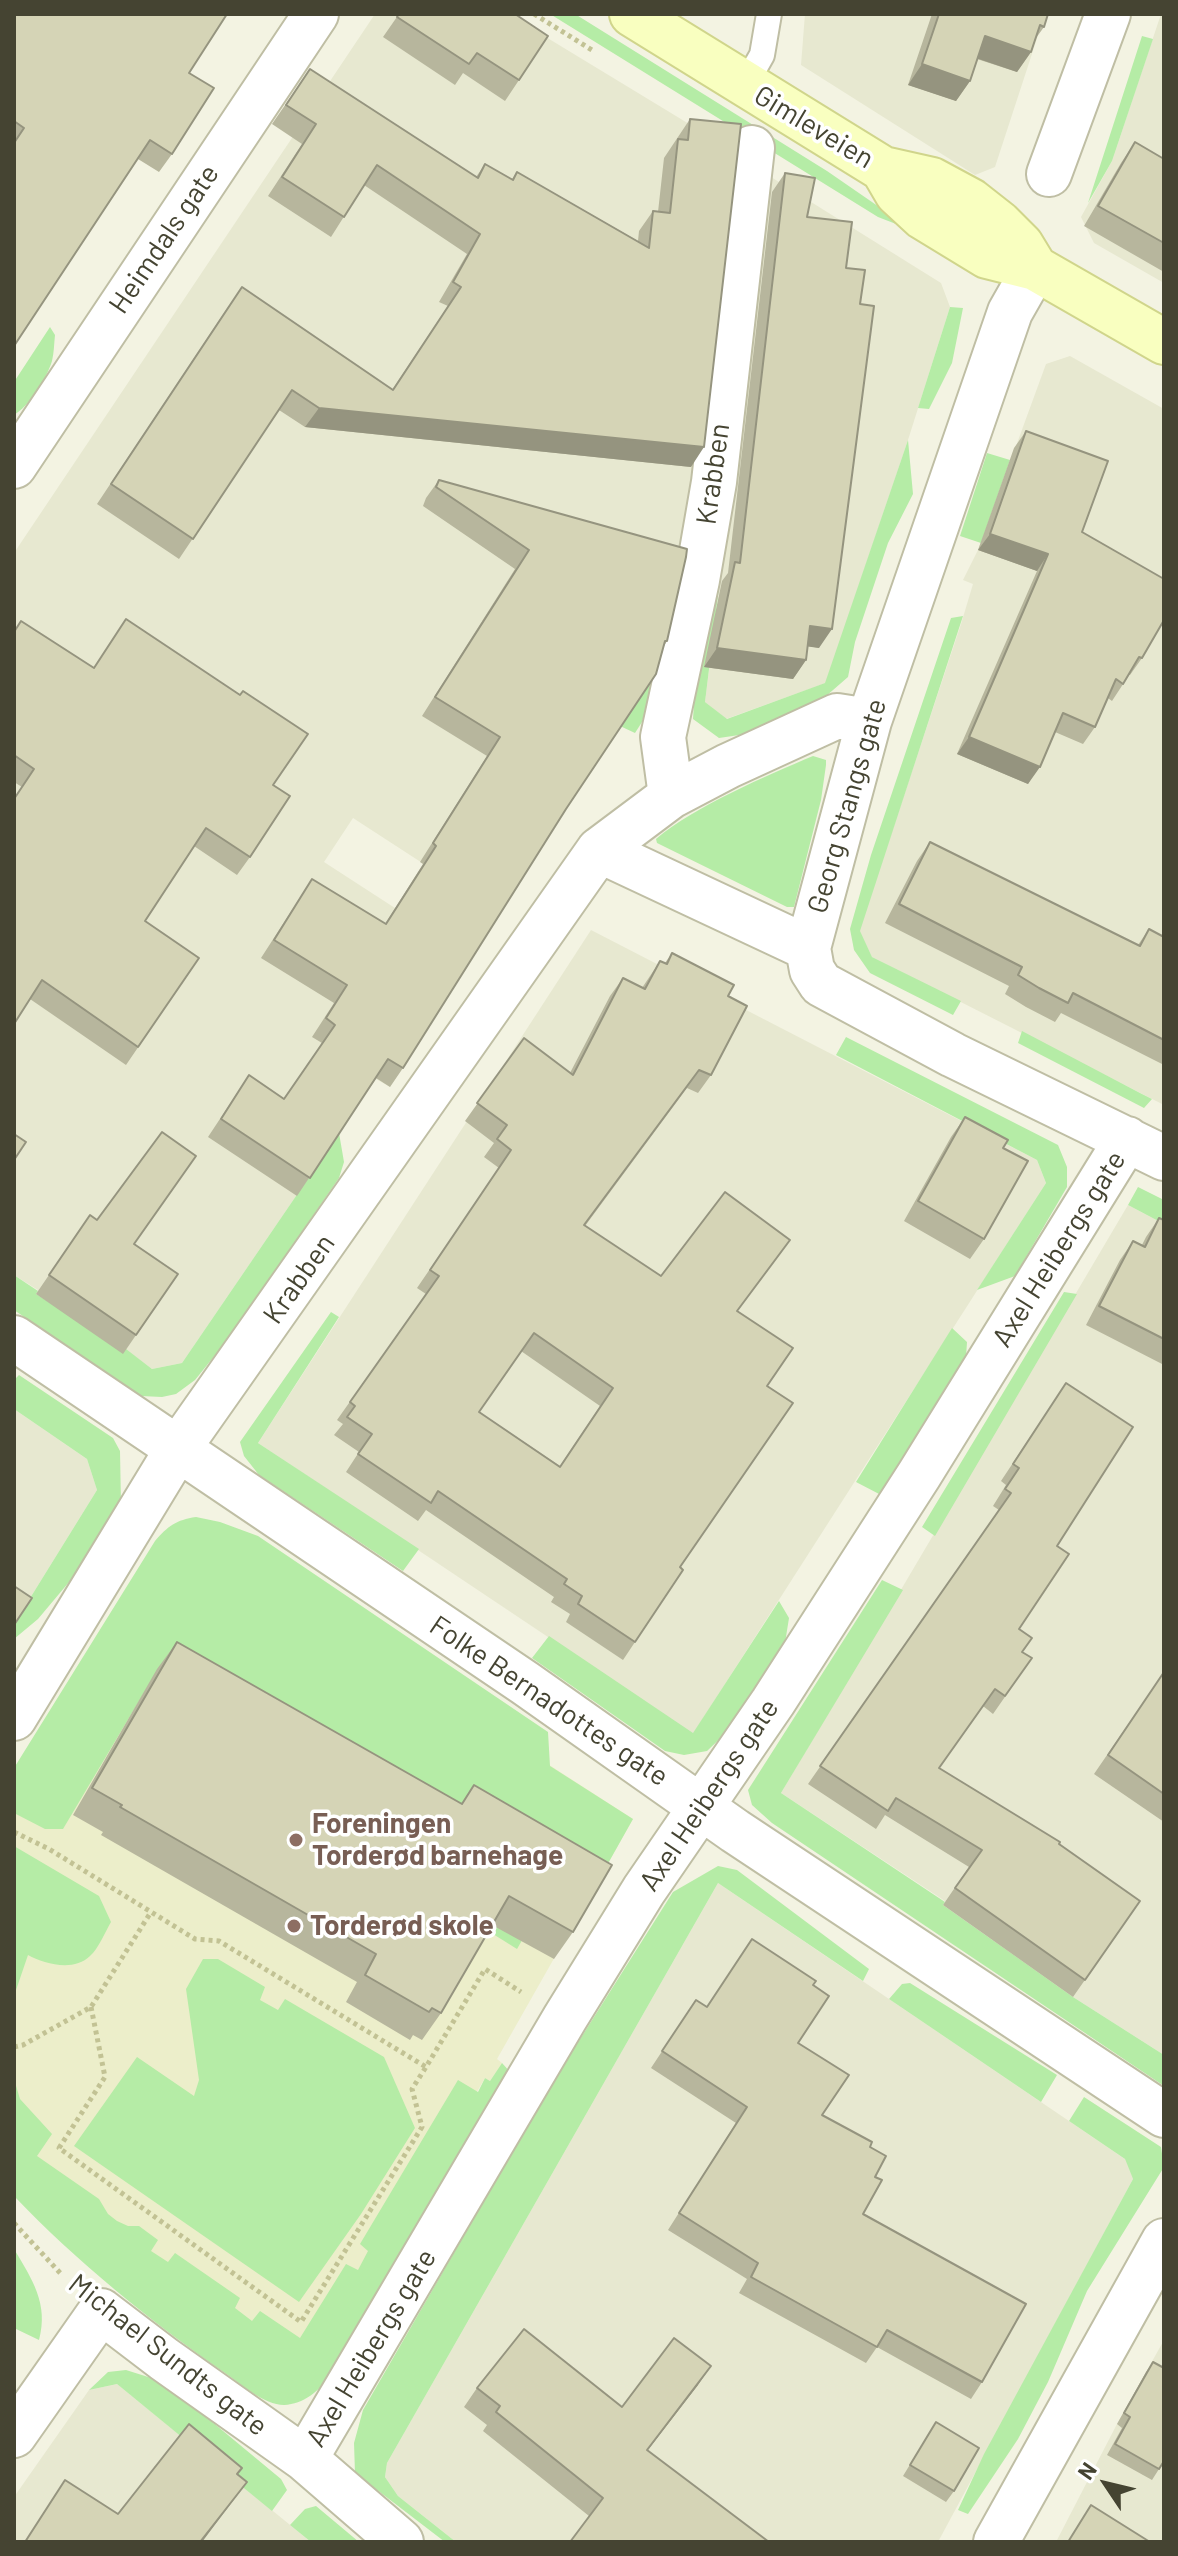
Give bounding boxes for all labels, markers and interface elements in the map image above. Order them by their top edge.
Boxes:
street label: Gimleveien [748,78,880,176]
street label: Heimdals gate [102,158,226,320]
street label: Krabben [689,421,737,527]
street label: Georg Stangs gate [800,695,894,917]
street label: Axel Heibergs gate [985,1145,1133,1353]
street label: Krabben [256,1228,342,1330]
street label: Folke Bernadottes gate [423,1609,675,1793]
street label: Axel Heibergs gate [632,1692,786,1898]
place label: Foreningen Torderød barnehage [312,1807,563,1873]
marker: Foreningen Torderød barnehage [287,1831,305,1849]
place label: Torderød skole [310,1909,494,1943]
marker: Torderød skole [285,1917,303,1935]
street label: Axel Heibergs gate [299,2243,443,2453]
street label: Michael Sundts gate [62,2267,274,2443]
north arrow [1066,2444,1146,2524]
text: N [1071,2457,1101,2484]

